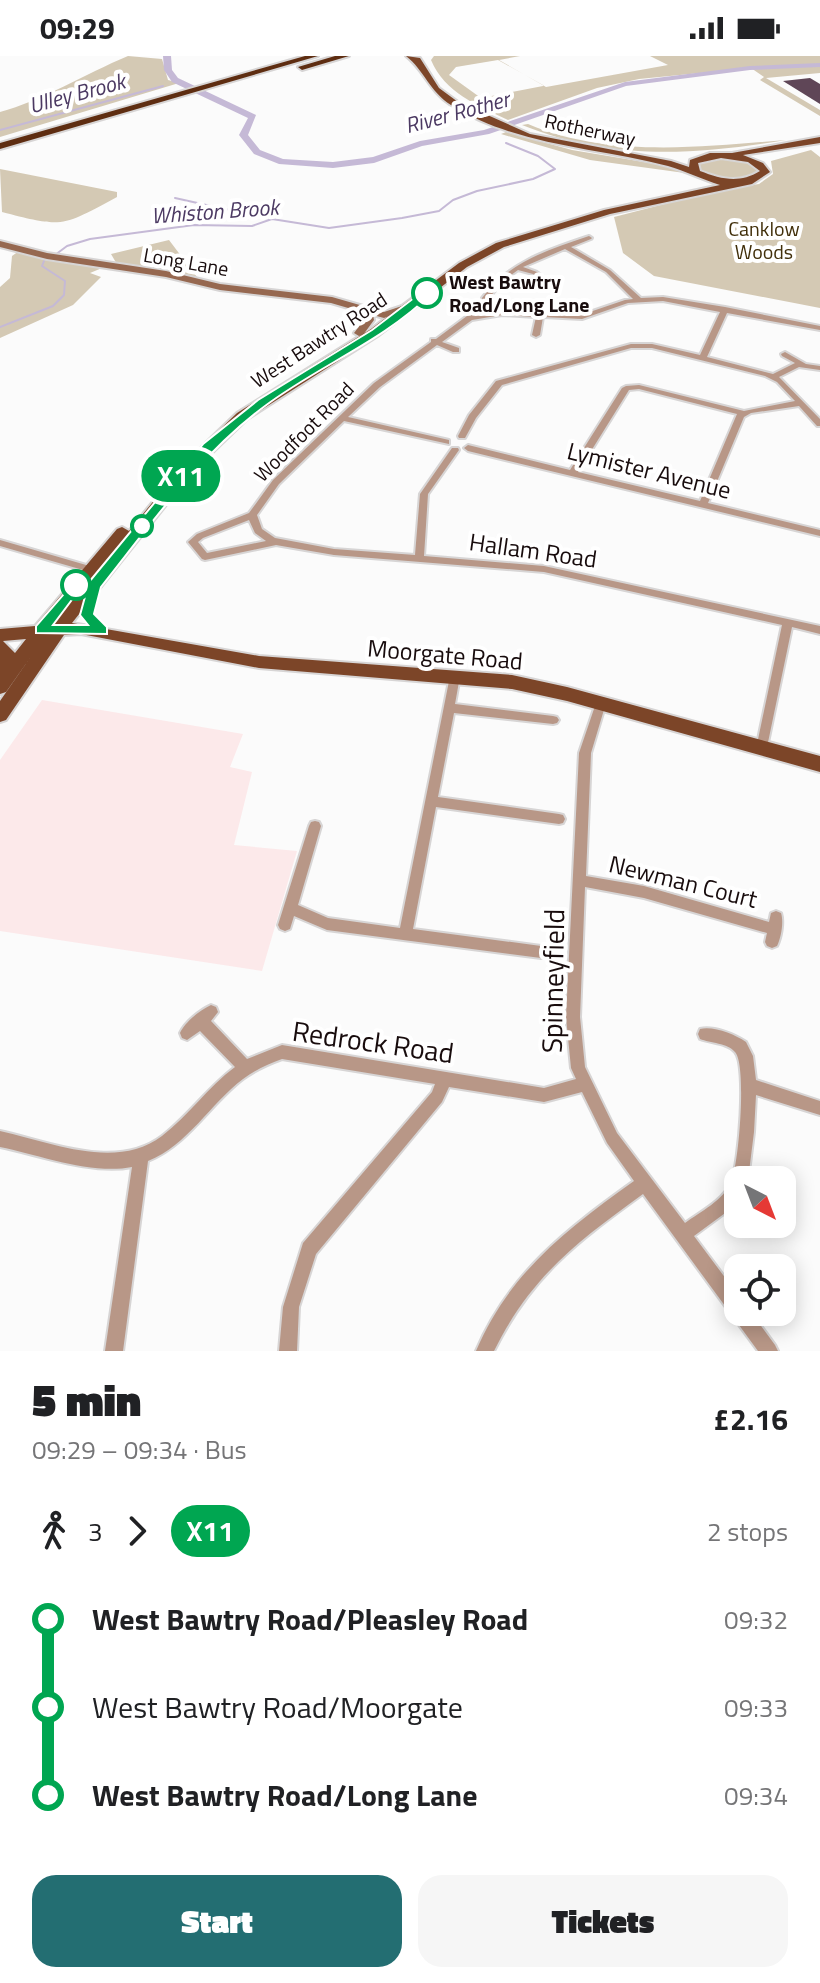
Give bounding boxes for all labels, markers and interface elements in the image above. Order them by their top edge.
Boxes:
text: 09:29 [40,5,115,51]
water label: Ulley Brook [25,63,131,122]
water label: River Rother [401,81,516,142]
street label: Rotherway [542,105,639,154]
water label: Whiston Brook [150,189,282,232]
park label: Canklow Woods [728,213,800,267]
street label: Long Lane [141,239,231,284]
place label: West Bawtry Road/Long Lane [449,266,590,320]
marker: West Bawtry Road/Long Lane [412,278,442,308]
street label: West Bawtry Road [244,284,393,395]
street label: Woodfoot Road [246,374,361,489]
street label: Lymister Avenue [564,432,735,508]
line badge: X11 [135,450,227,502]
text: X11 [157,454,205,497]
unlabelled marker [131,515,153,537]
street label: Hallam Road [467,523,599,577]
unlabelled marker [61,570,91,600]
street label: Moorgate Road [366,629,524,679]
street label: Newman Court [605,845,762,917]
street label: Spinneyfield [530,908,575,1054]
street label: Redrock Road [290,1009,457,1074]
north arrow [724,1166,796,1238]
map controls [724,1166,796,1326]
button: locate [724,1254,796,1326]
text: 5 min [32,1366,141,1433]
text: £2.16 [713,1396,788,1442]
text: 09:29 – 09:34 · Bus [32,1430,247,1469]
icon: walk [32,1509,76,1553]
icon: forward [115,1509,159,1553]
text: X11 [187,1509,234,1552]
text: 3 [88,1512,103,1551]
text: 2 stops [707,1512,788,1551]
text: West Bawtry Road/Pleasley Road [92,1596,528,1642]
text: 09:32 [724,1600,788,1639]
text: West Bawtry Road/Moorgate [92,1684,463,1730]
text: 09:33 [724,1688,788,1727]
text: West Bawtry Road/Long Lane [92,1772,477,1818]
text: 09:34 [724,1776,788,1815]
button: Start [32,1875,402,1967]
button: Tickets [418,1875,788,1967]

